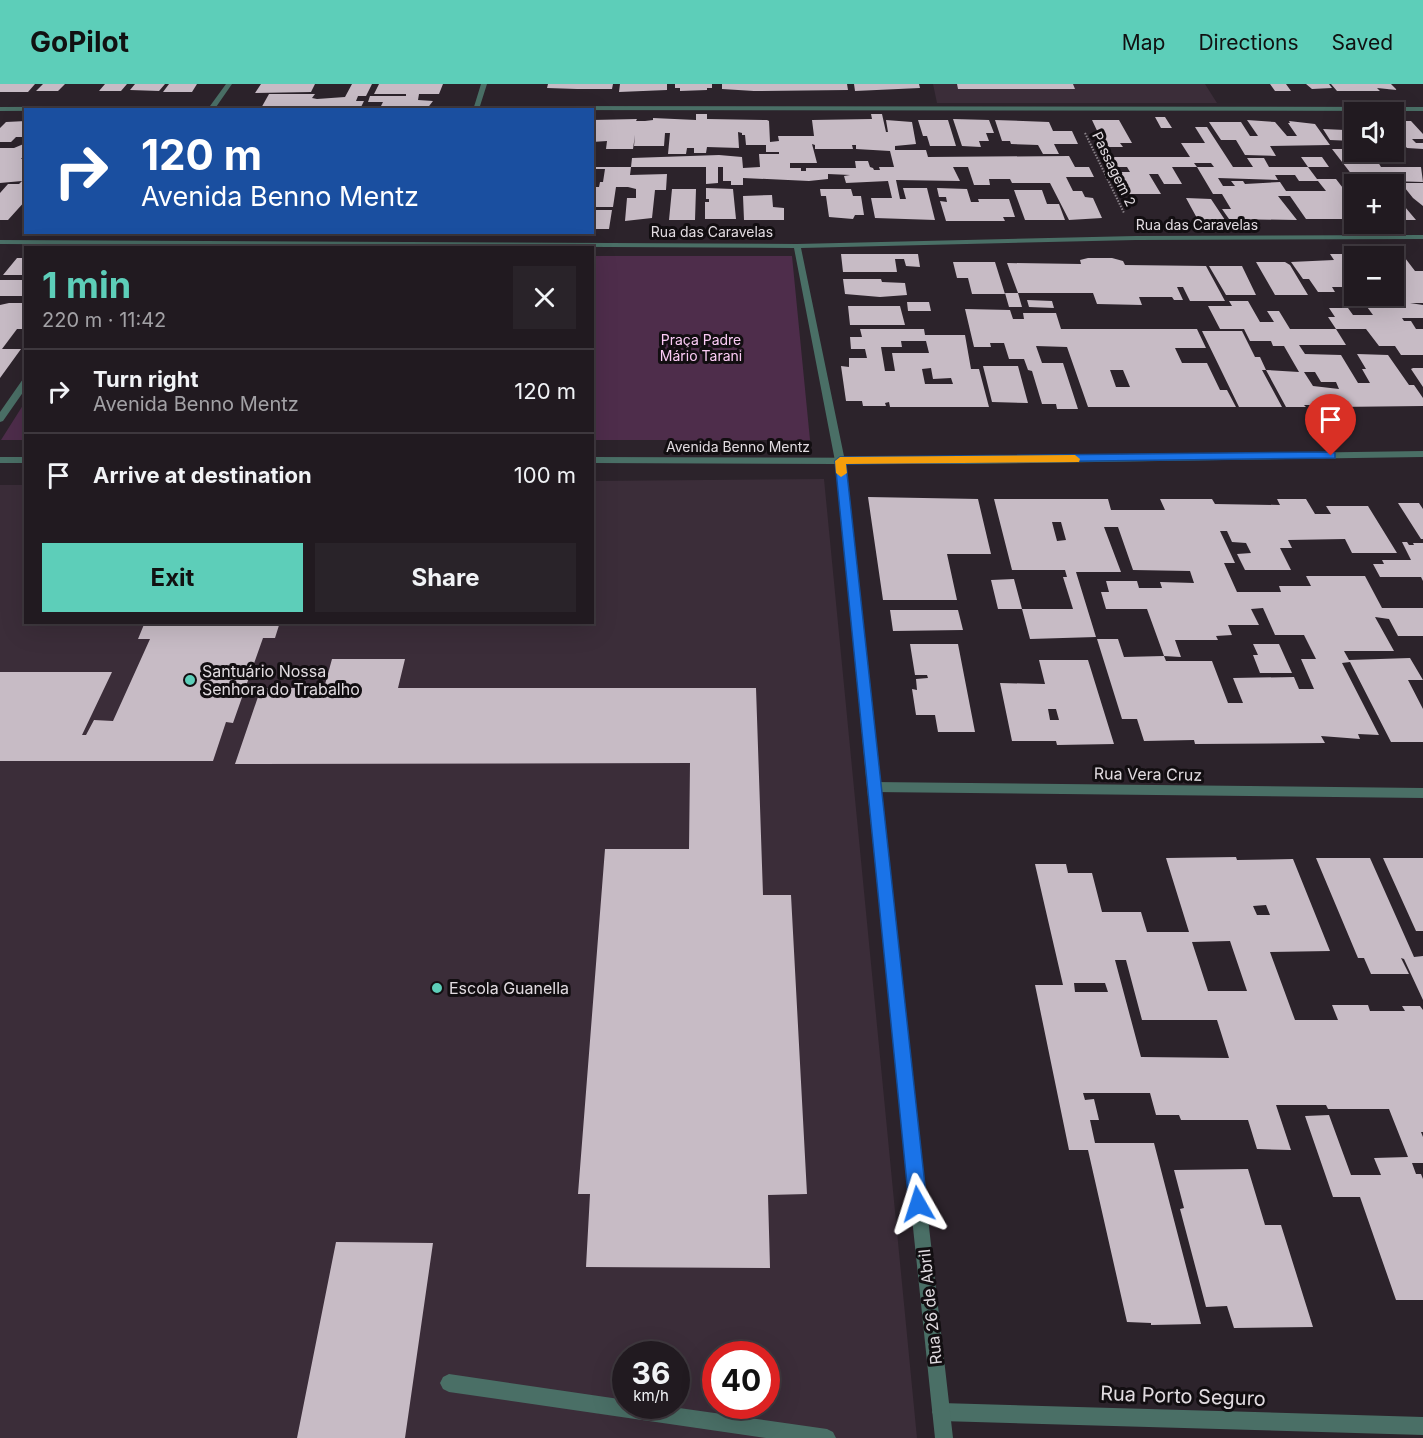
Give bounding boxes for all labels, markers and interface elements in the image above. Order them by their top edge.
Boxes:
text: GoPilot [30,25,129,59]
text: Map [1122,30,1165,55]
text: Directions [1198,30,1299,55]
text: Saved [1332,30,1393,55]
map controls [1344,102,1404,306]
button: sound [1344,102,1404,162]
text: 120 m [141,129,262,180]
street label: Passagem 2 [1089,129,1140,209]
icon: right [42,132,120,210]
button: + [1344,174,1404,234]
text: Avenida Benno Mentz [141,180,419,213]
street label: Rua das Caravelas [1136,216,1258,233]
street label: Rua das Caravelas [651,223,773,240]
button: − [1344,246,1404,306]
text: 1 min [42,263,131,307]
button: close [513,266,576,329]
text: 220 m · 11:42 [42,308,166,332]
park label: Praça Padre Mário Tarani [660,331,742,364]
text: Turn right [93,366,199,392]
icon: right [42,375,75,408]
text: 120 m [514,378,576,404]
text: Avenida Benno Mentz [93,392,299,416]
pin [1305,394,1356,456]
icon: arrive [1314,403,1347,436]
street label: Avenida Benno Mentz [666,438,810,455]
icon: arrive [42,459,75,492]
text: Arrive at destination [93,462,312,488]
text: 100 m [514,462,576,488]
button: Exit [42,543,303,612]
button: Share [315,543,576,612]
place label: Santuário Nossa Senhora do Trabalho [202,661,360,699]
marker: Santuário Nossa Senhora do Trabalho [183,673,197,687]
street label: Rua Vera Cruz [1094,763,1202,785]
place label: Escola Guanella [449,978,569,998]
marker: Escola Guanella [430,981,444,995]
position arrow [886,1172,950,1236]
street label: Rua 26 de Abril [914,1248,946,1366]
speed limit sign: 40 [702,1341,780,1419]
text: 36 [632,1355,670,1391]
street label: Rua Porto Seguro [1100,1381,1266,1411]
text: km/h [633,1386,669,1405]

